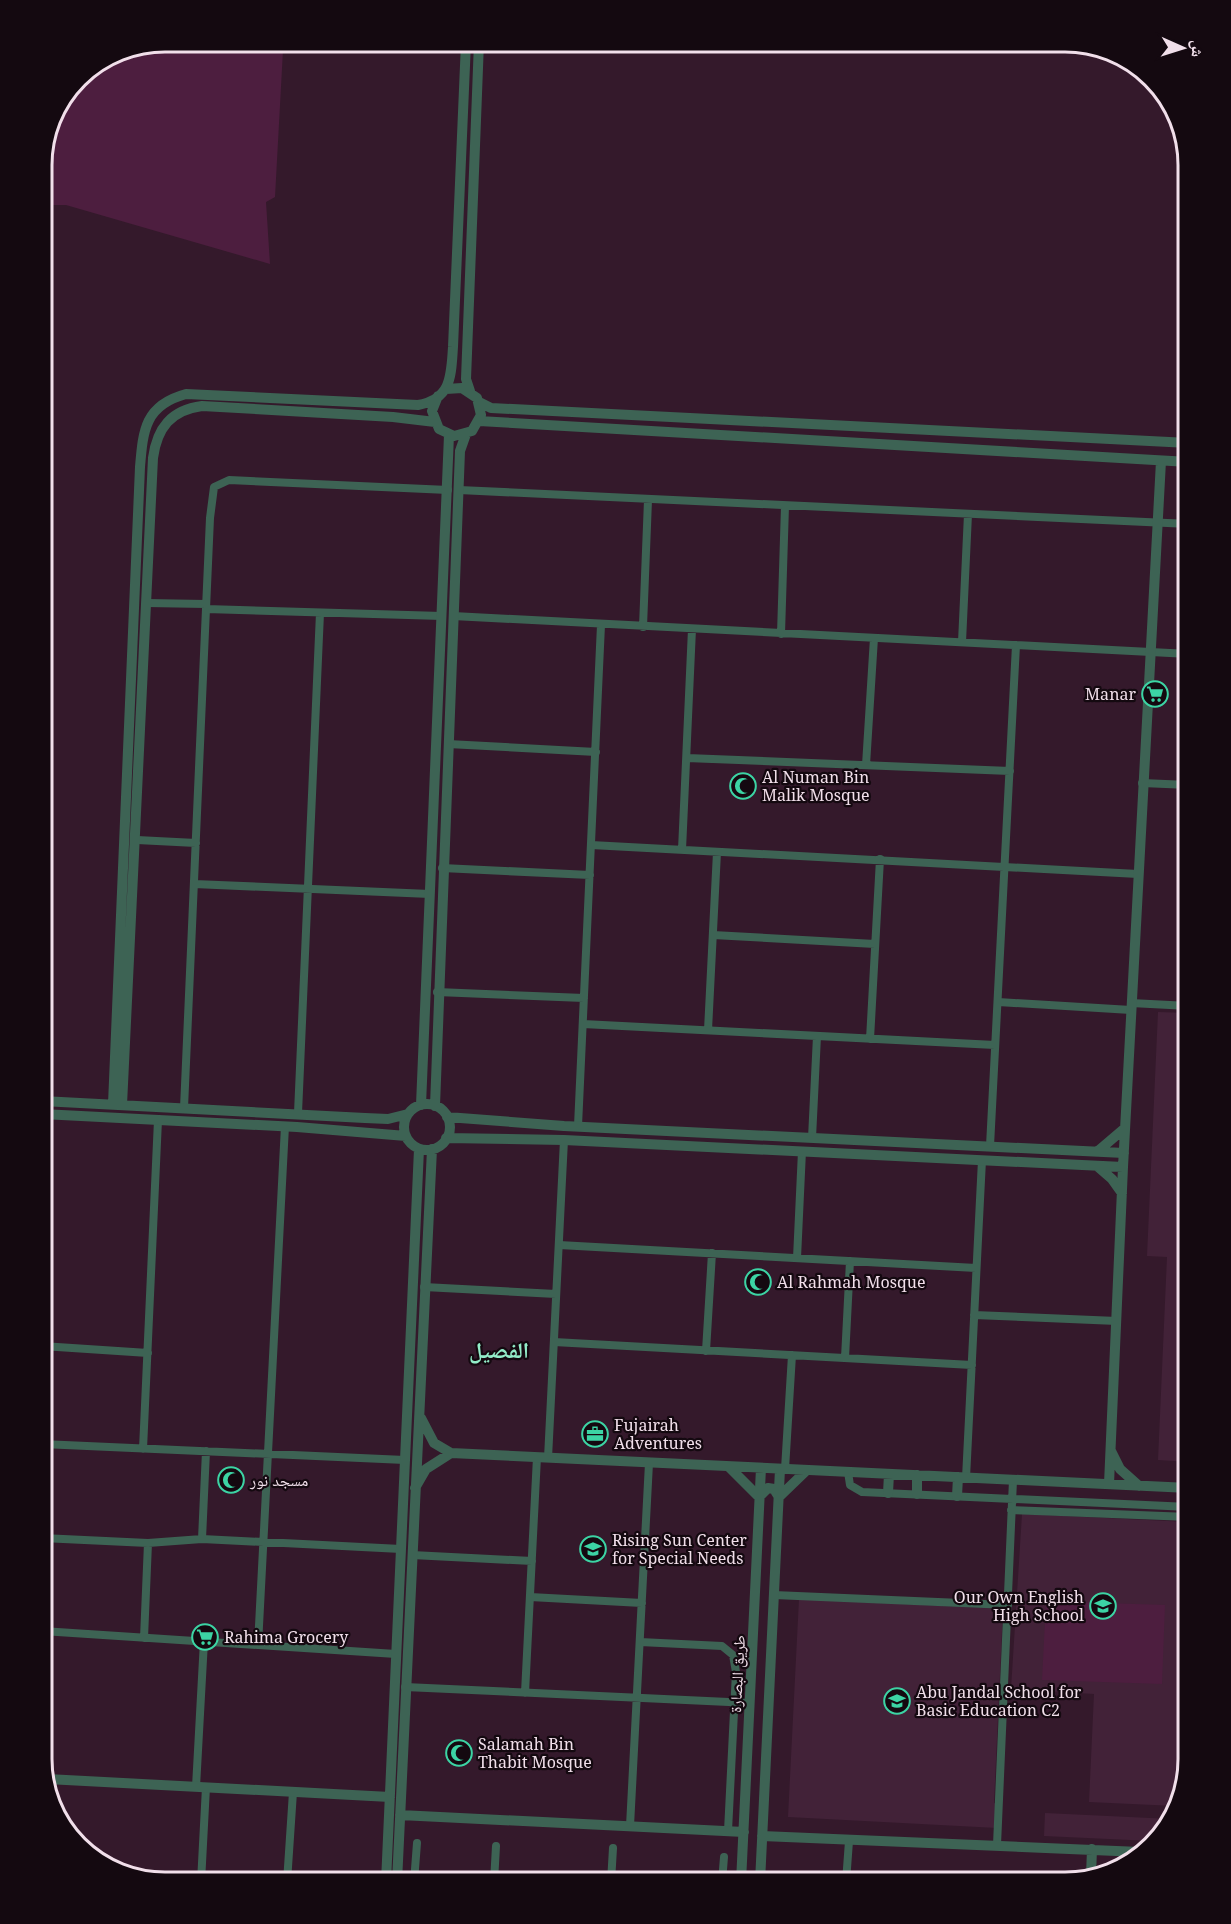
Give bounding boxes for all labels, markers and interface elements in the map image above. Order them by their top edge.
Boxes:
north arrow [1153,18,1213,78]
text: ش [1187,40,1209,58]
supermarket icon: Manar [1140,679,1170,709]
place label: Manar [1085,683,1136,705]
place label: Al Numan Bin Malik Mosque [762,766,870,806]
mosque icon: Al Numan Bin Malik Mosque [728,771,758,801]
mosque icon: Al Rahmah Mosque [743,1267,773,1297]
place label: Al Rahmah Mosque [777,1271,926,1293]
district label: الفصيل [469,1334,529,1364]
place label: Fujairah Adventures [614,1414,702,1454]
office icon: Fujairah Adventures [580,1419,610,1449]
mosque icon: مسجد نور [216,1465,246,1495]
place label: مسجد نور [249,1469,308,1491]
place label: Rising Sun Center for Special Needs [612,1529,747,1569]
school or university icon: Rising Sun Center for Special Needs [578,1534,608,1564]
place label: Our Own English High School [954,1586,1084,1626]
school or university icon: Our Own English High School [1088,1591,1118,1621]
supermarket icon: Rahima Grocery [190,1622,220,1652]
place label: Rahima Grocery [224,1626,349,1648]
street label: طريق البصارة [724,1634,750,1714]
place label: Abu Jandal School for Basic Education C2 [916,1681,1082,1721]
school or university icon: Abu Jandal School for Basic Education C2 [882,1686,912,1716]
place label: Salamah Bin Thabit Mosque [478,1733,592,1773]
mosque icon: Salamah Bin Thabit Mosque [444,1738,474,1768]

